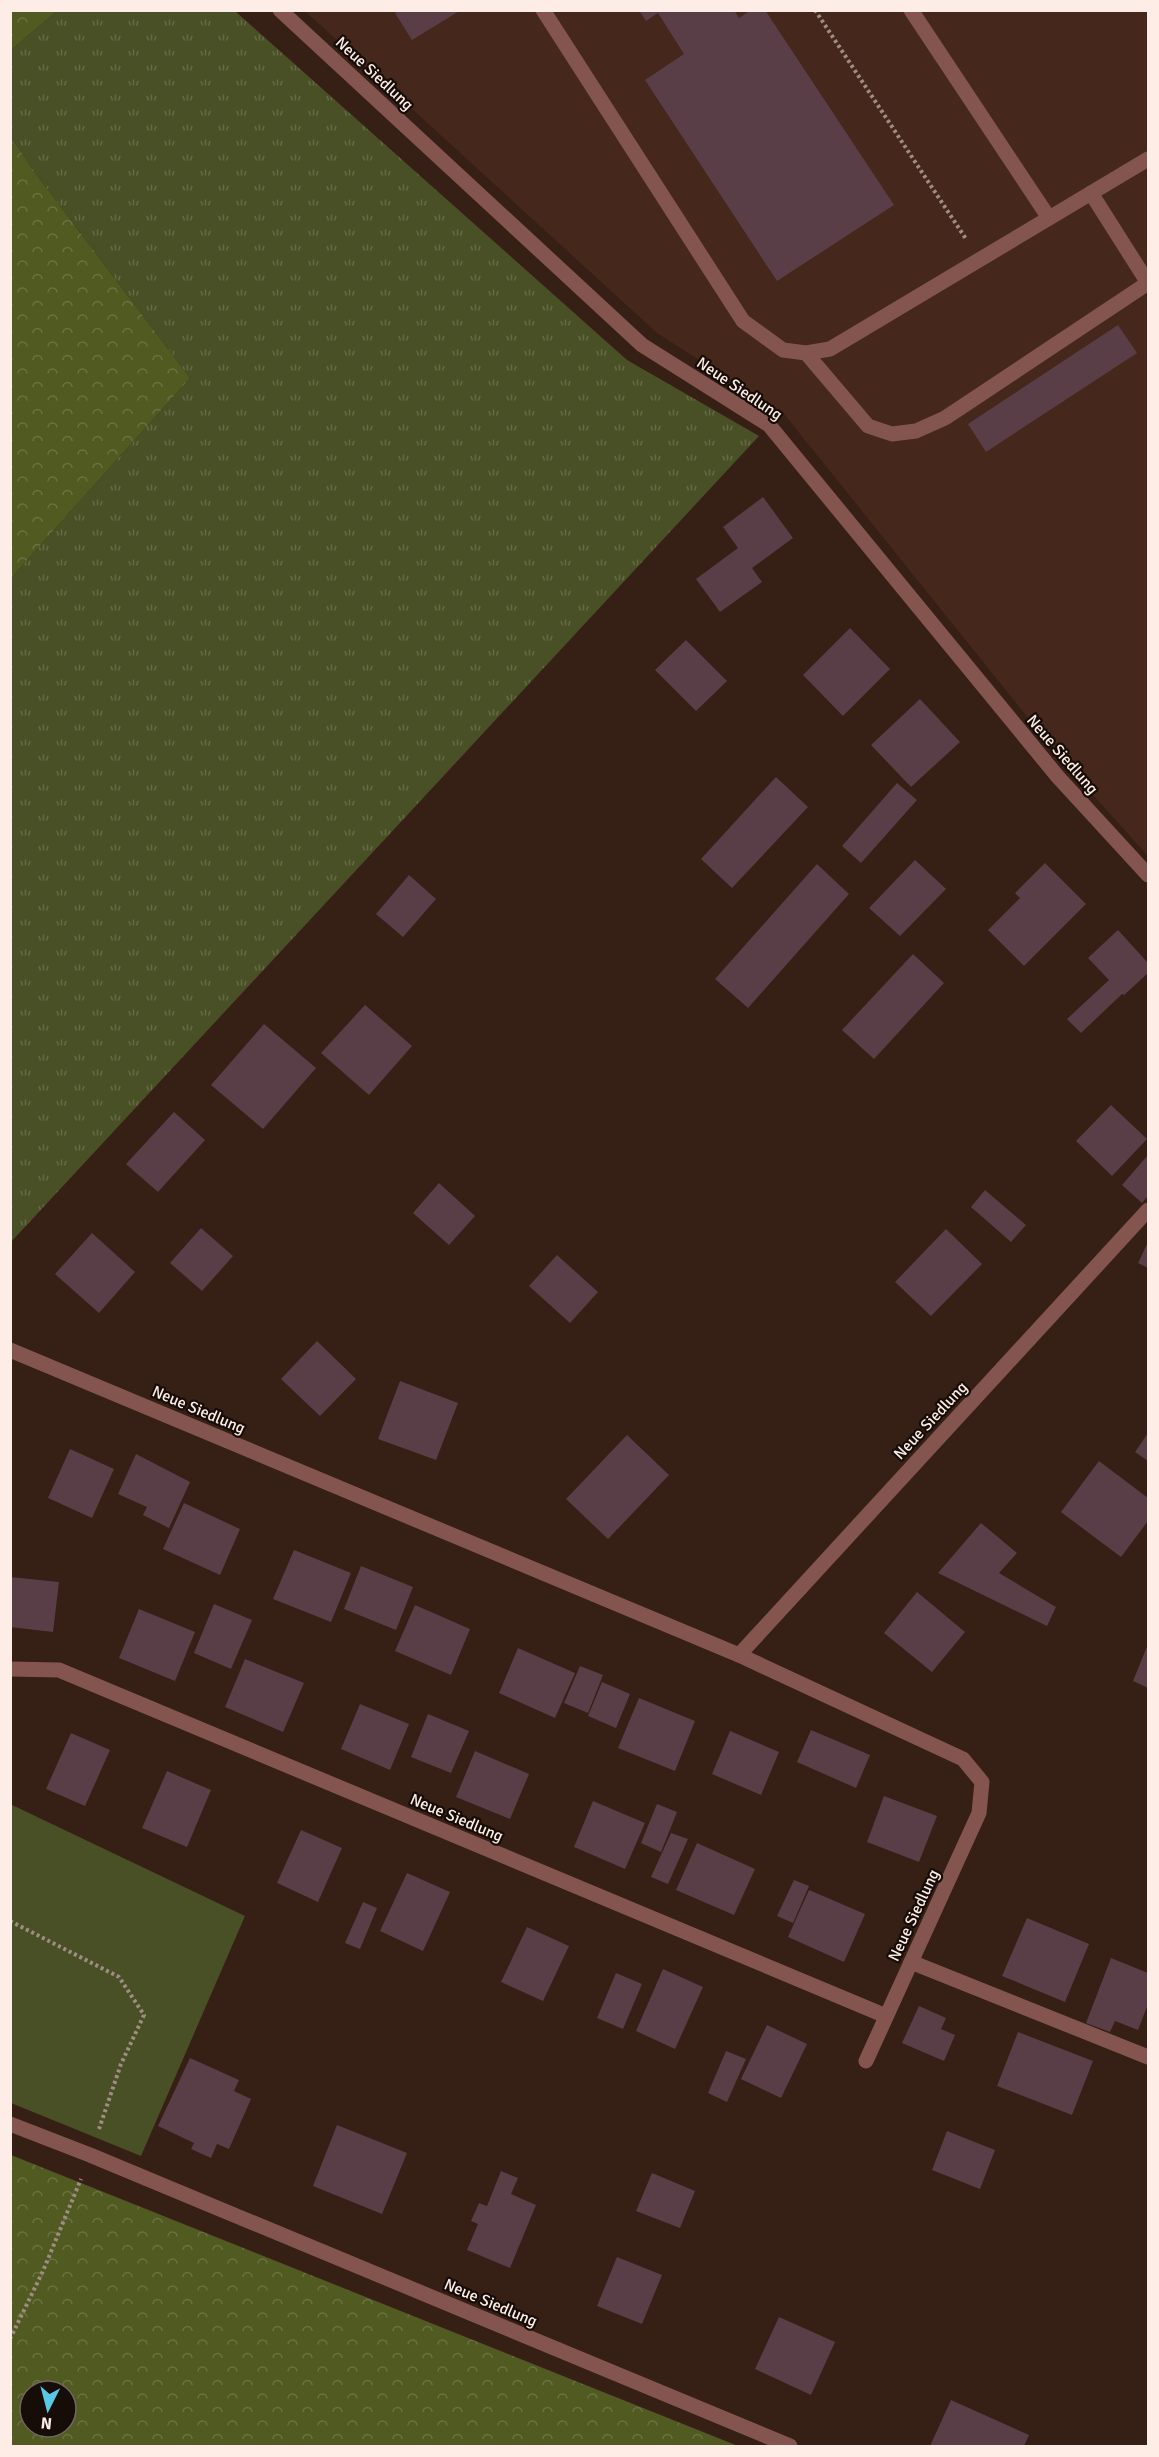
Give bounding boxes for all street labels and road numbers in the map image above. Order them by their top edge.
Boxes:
street label: Neue Siedlung [331,33,417,115]
street label: Neue Siedlung [693,353,786,425]
street label: Neue Siedlung [1022,711,1102,799]
street label: Neue Siedlung [890,1378,972,1464]
street label: Neue Siedlung [149,1381,248,1439]
street label: Neue Siedlung [407,1789,506,1847]
street label: Neue Siedlung [884,1866,944,1965]
street label: Neue Siedlung [441,2274,540,2332]

